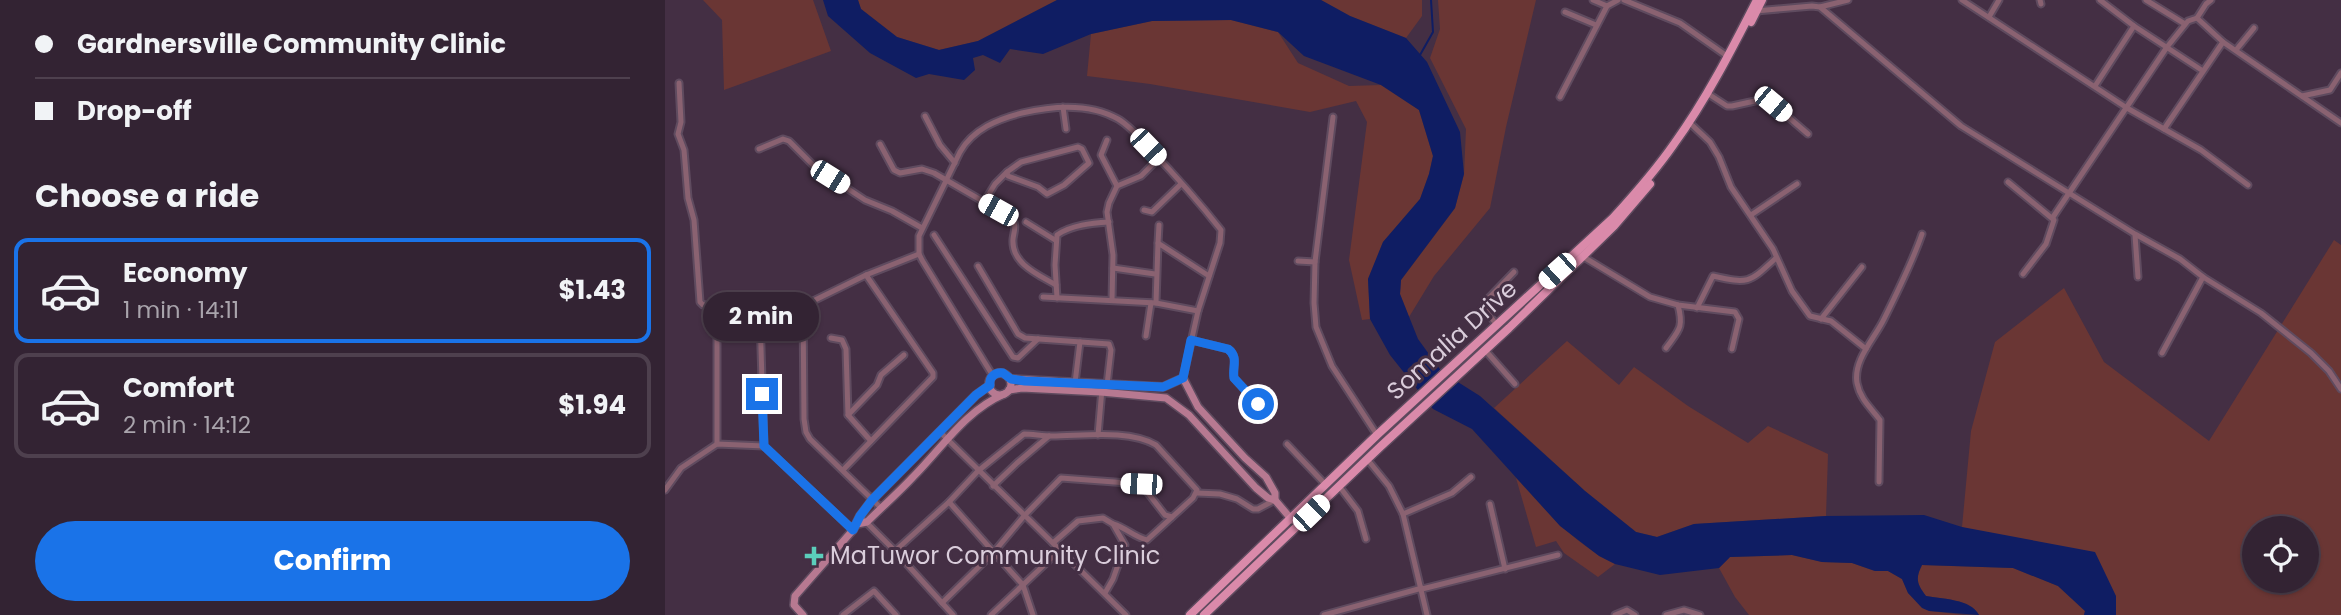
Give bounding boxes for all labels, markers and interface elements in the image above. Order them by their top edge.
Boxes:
text: Gardnersville Community Clinic [77,26,506,62]
car [1751,82,1796,126]
text: Drop-off [77,93,192,129]
car [1126,125,1171,169]
car [807,157,854,197]
text: Choose a ride [35,173,259,218]
car [975,191,1022,229]
car [1535,249,1580,293]
text: Economy [123,255,247,291]
icon: car [39,259,102,322]
text: $1.43 [558,272,626,308]
street label: Somalia Drive [1379,272,1524,407]
callout: 2 min [704,292,820,342]
text: 1 min · 14:11 [123,294,239,326]
text: 2 min [729,300,793,332]
text: Comfort [123,370,235,406]
icon: car [39,374,102,437]
route end [746,378,778,410]
text: $1.94 [558,387,626,423]
route start [1242,388,1274,420]
text: 2 min · 14:12 [123,409,251,441]
car [1120,473,1163,495]
car [1289,491,1334,535]
map controls [2242,516,2319,593]
button: locate [2242,516,2319,593]
button: Confirm [35,521,630,601]
place label: MaTuwor Community Clinic [830,539,1160,572]
marker: MaTuwor Community Clinic [804,546,824,566]

